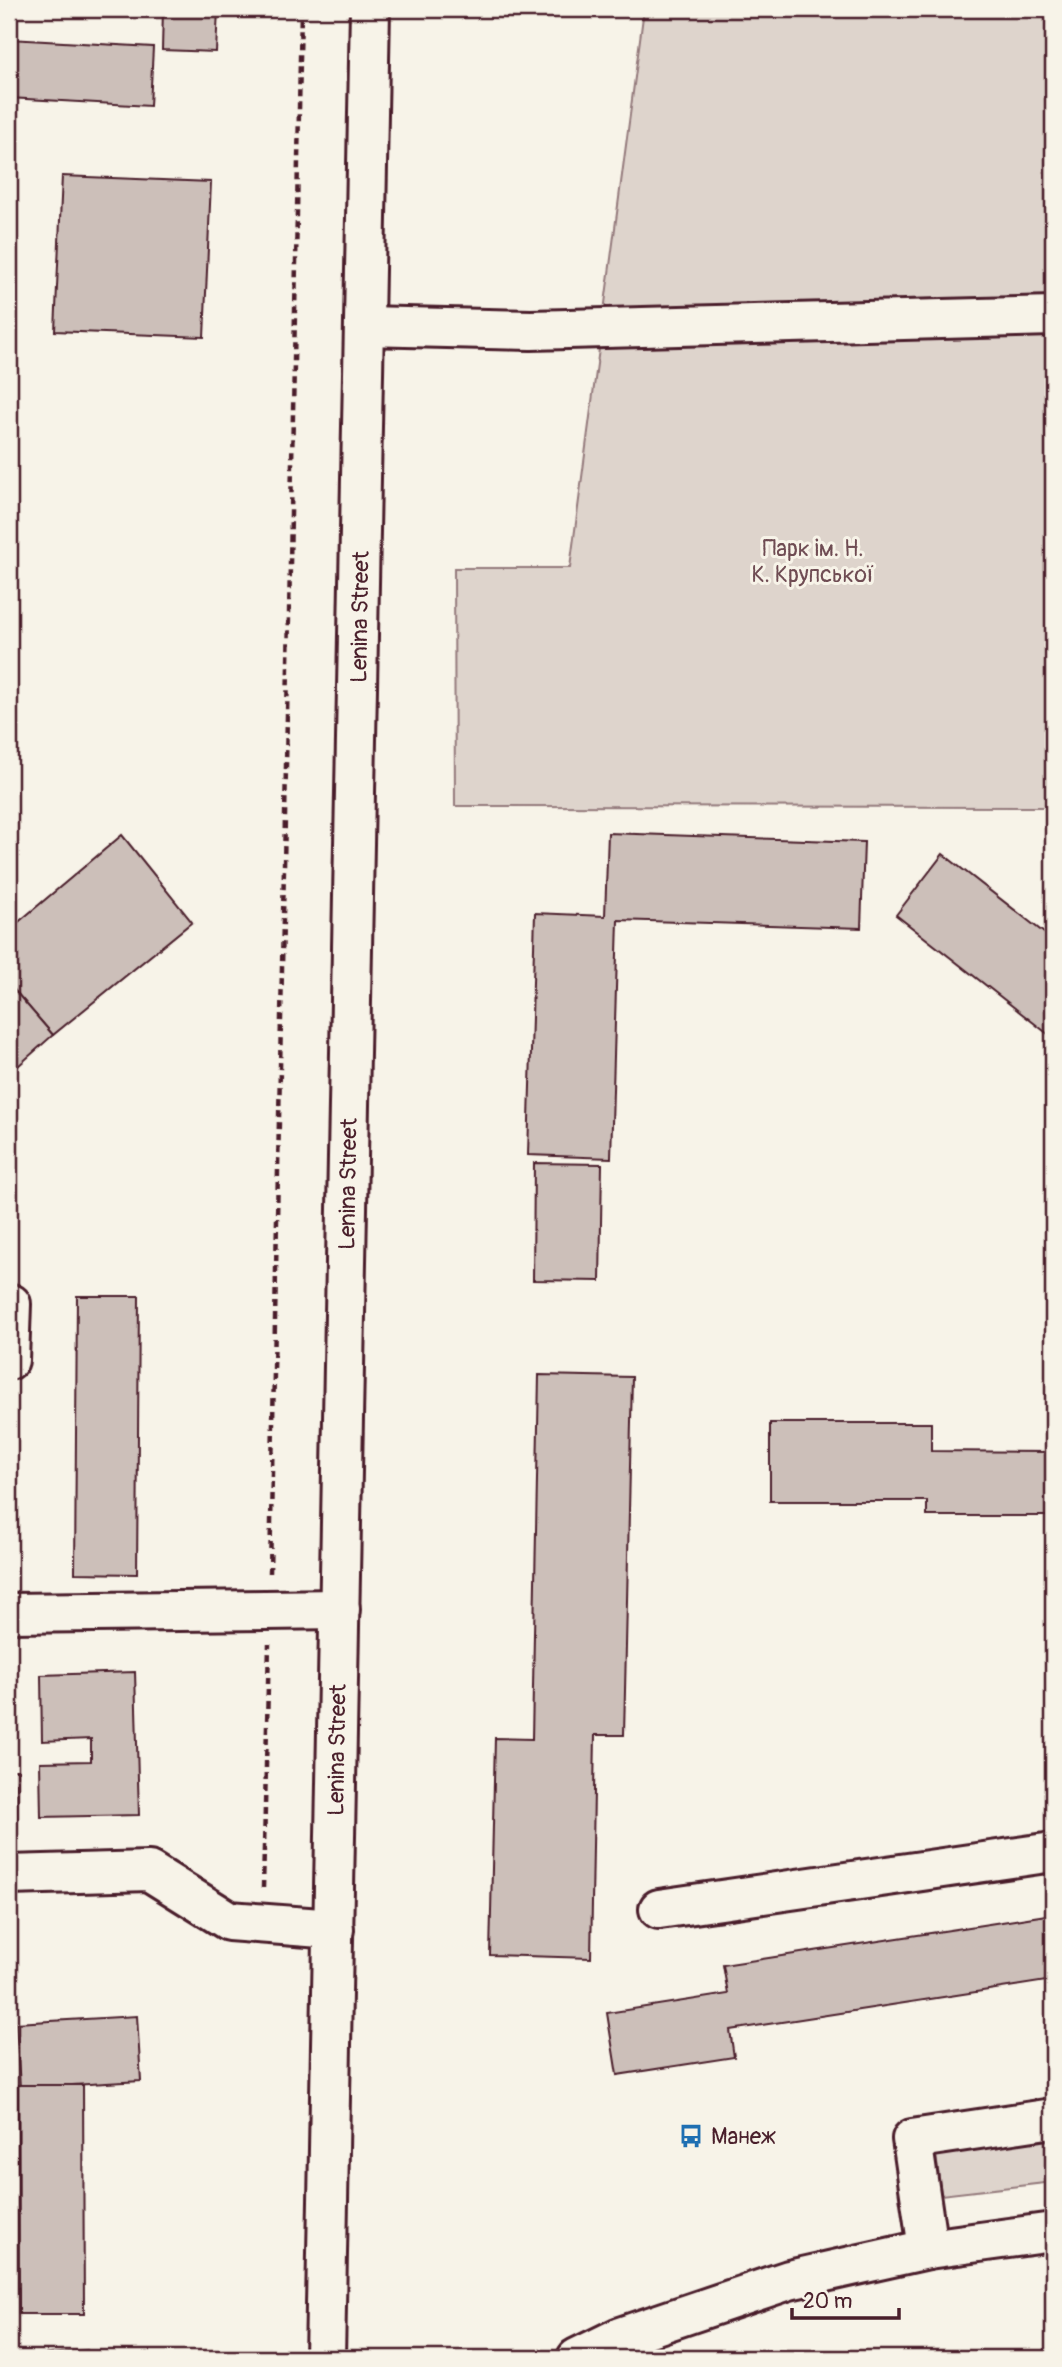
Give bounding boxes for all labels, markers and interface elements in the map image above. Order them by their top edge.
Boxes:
park label: Парк ім. Н. К. Крупської [751,534,875,589]
street label: Lenina Street [344,550,376,683]
street label: Lenina Street [332,1117,364,1250]
street label: Lenina Street [321,1683,353,1816]
bus stop icon: Манеж [677,2122,705,2150]
place label: Манеж [711,2122,776,2151]
scale bar [792,2276,899,2320]
text: 20 m [803,2288,852,2315]

